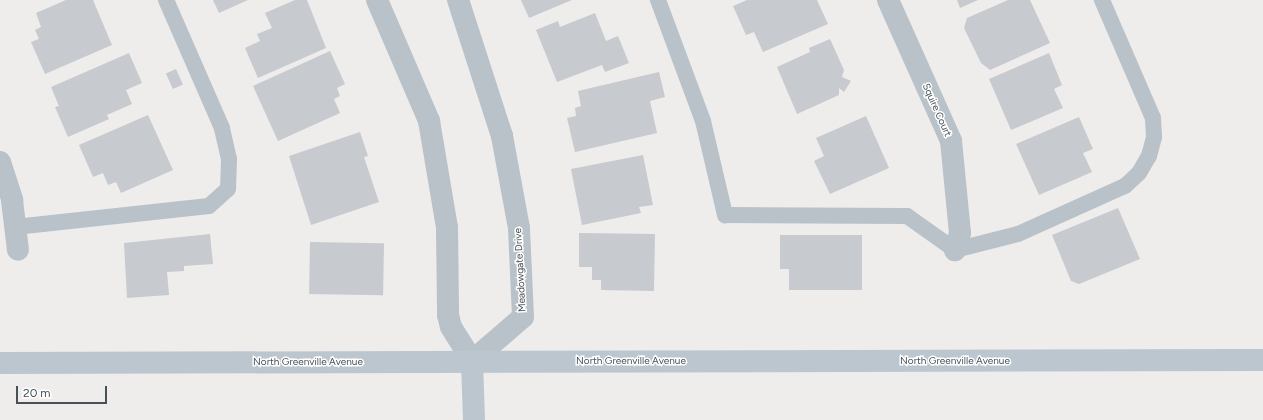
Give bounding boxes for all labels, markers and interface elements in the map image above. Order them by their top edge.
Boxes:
street label: Squire Court [920,82,954,138]
street label: Meadowgate Drive [512,228,528,312]
street label: North Greenville Avenue [576,355,686,367]
street label: North Greenville Avenue [900,355,1010,367]
street label: North Greenville Avenue [253,356,363,368]
scale bar [18,378,109,404]
text: 20 m [23,386,51,400]

